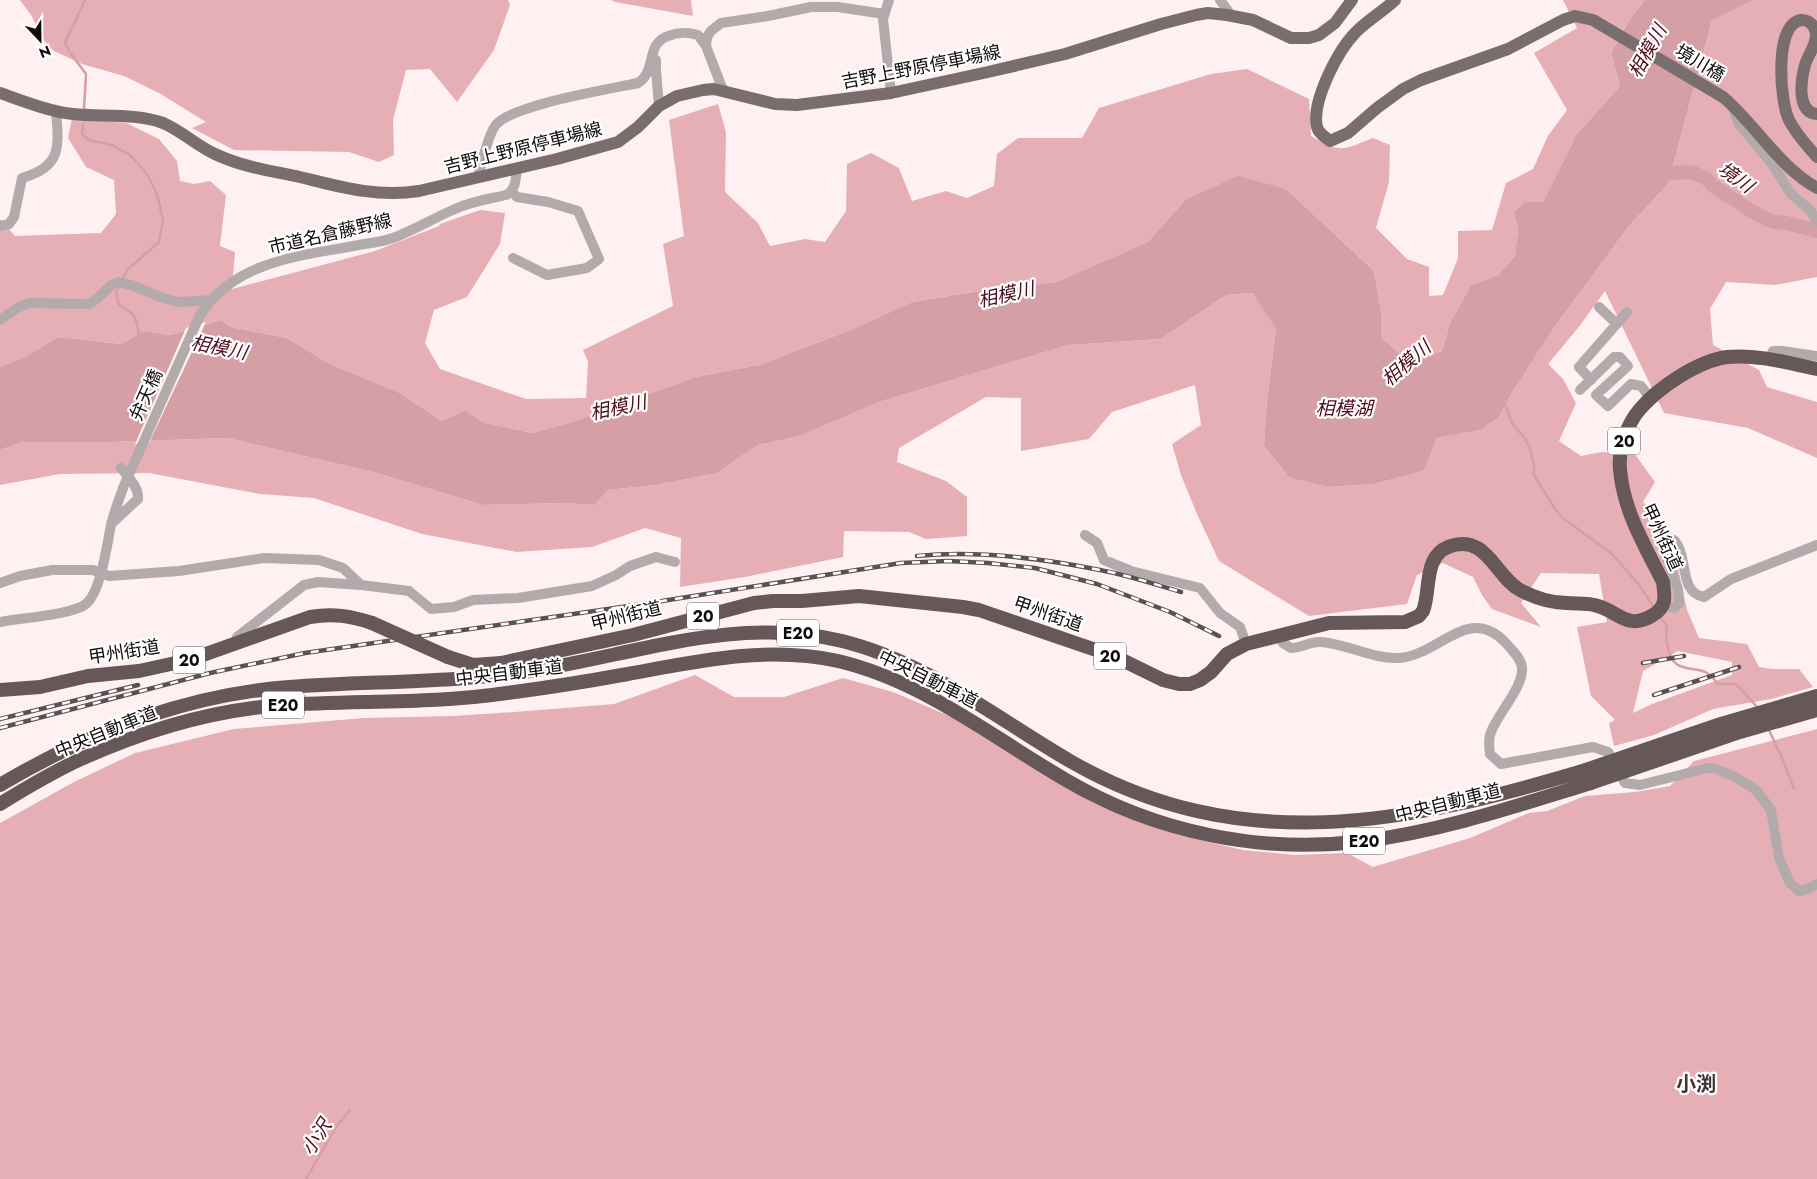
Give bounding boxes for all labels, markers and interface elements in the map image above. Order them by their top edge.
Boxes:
north arrow [15,15,65,65]
water label: 相模川 [1622,18,1674,83]
street label: 境川橋 [1670,38,1730,88]
street label: 吉野上野原停車場線 [839,39,1003,95]
text: N [36,41,54,63]
street label: 吉野上野原停車場線 [441,116,605,180]
water label: 境川 [1712,155,1761,201]
street label: 市道名倉藤野線 [266,207,394,261]
water label: 相模川 [975,274,1039,314]
water label: 相模川 [188,329,251,367]
water label: 相模川 [1376,333,1438,392]
street label: 弁天橋 [123,365,169,425]
water label: 相模川 [587,388,651,427]
water label: 相模湖 [1315,395,1375,422]
road number: 20 [1608,428,1640,454]
street label: 甲州街道 [1635,499,1689,575]
street label: 甲州街道 [1010,590,1086,638]
street label: 甲州街道 [588,595,664,637]
road number: 20 [687,602,719,630]
road number: E20 [777,620,819,646]
street label: 甲州街道 [86,634,162,670]
road number: 20 [1094,642,1126,669]
street label: 中央自動車道 [874,644,982,714]
road number: 20 [173,646,205,674]
street label: 中央自動車道 [454,654,564,692]
road number: E20 [262,692,304,718]
street label: 中央自動車道 [51,700,161,764]
street label: 中央自動車道 [1392,777,1504,829]
road number: E20 [1343,828,1385,854]
district label: 小渕 [1676,1070,1716,1099]
water label: 小沢 [295,1111,340,1161]

